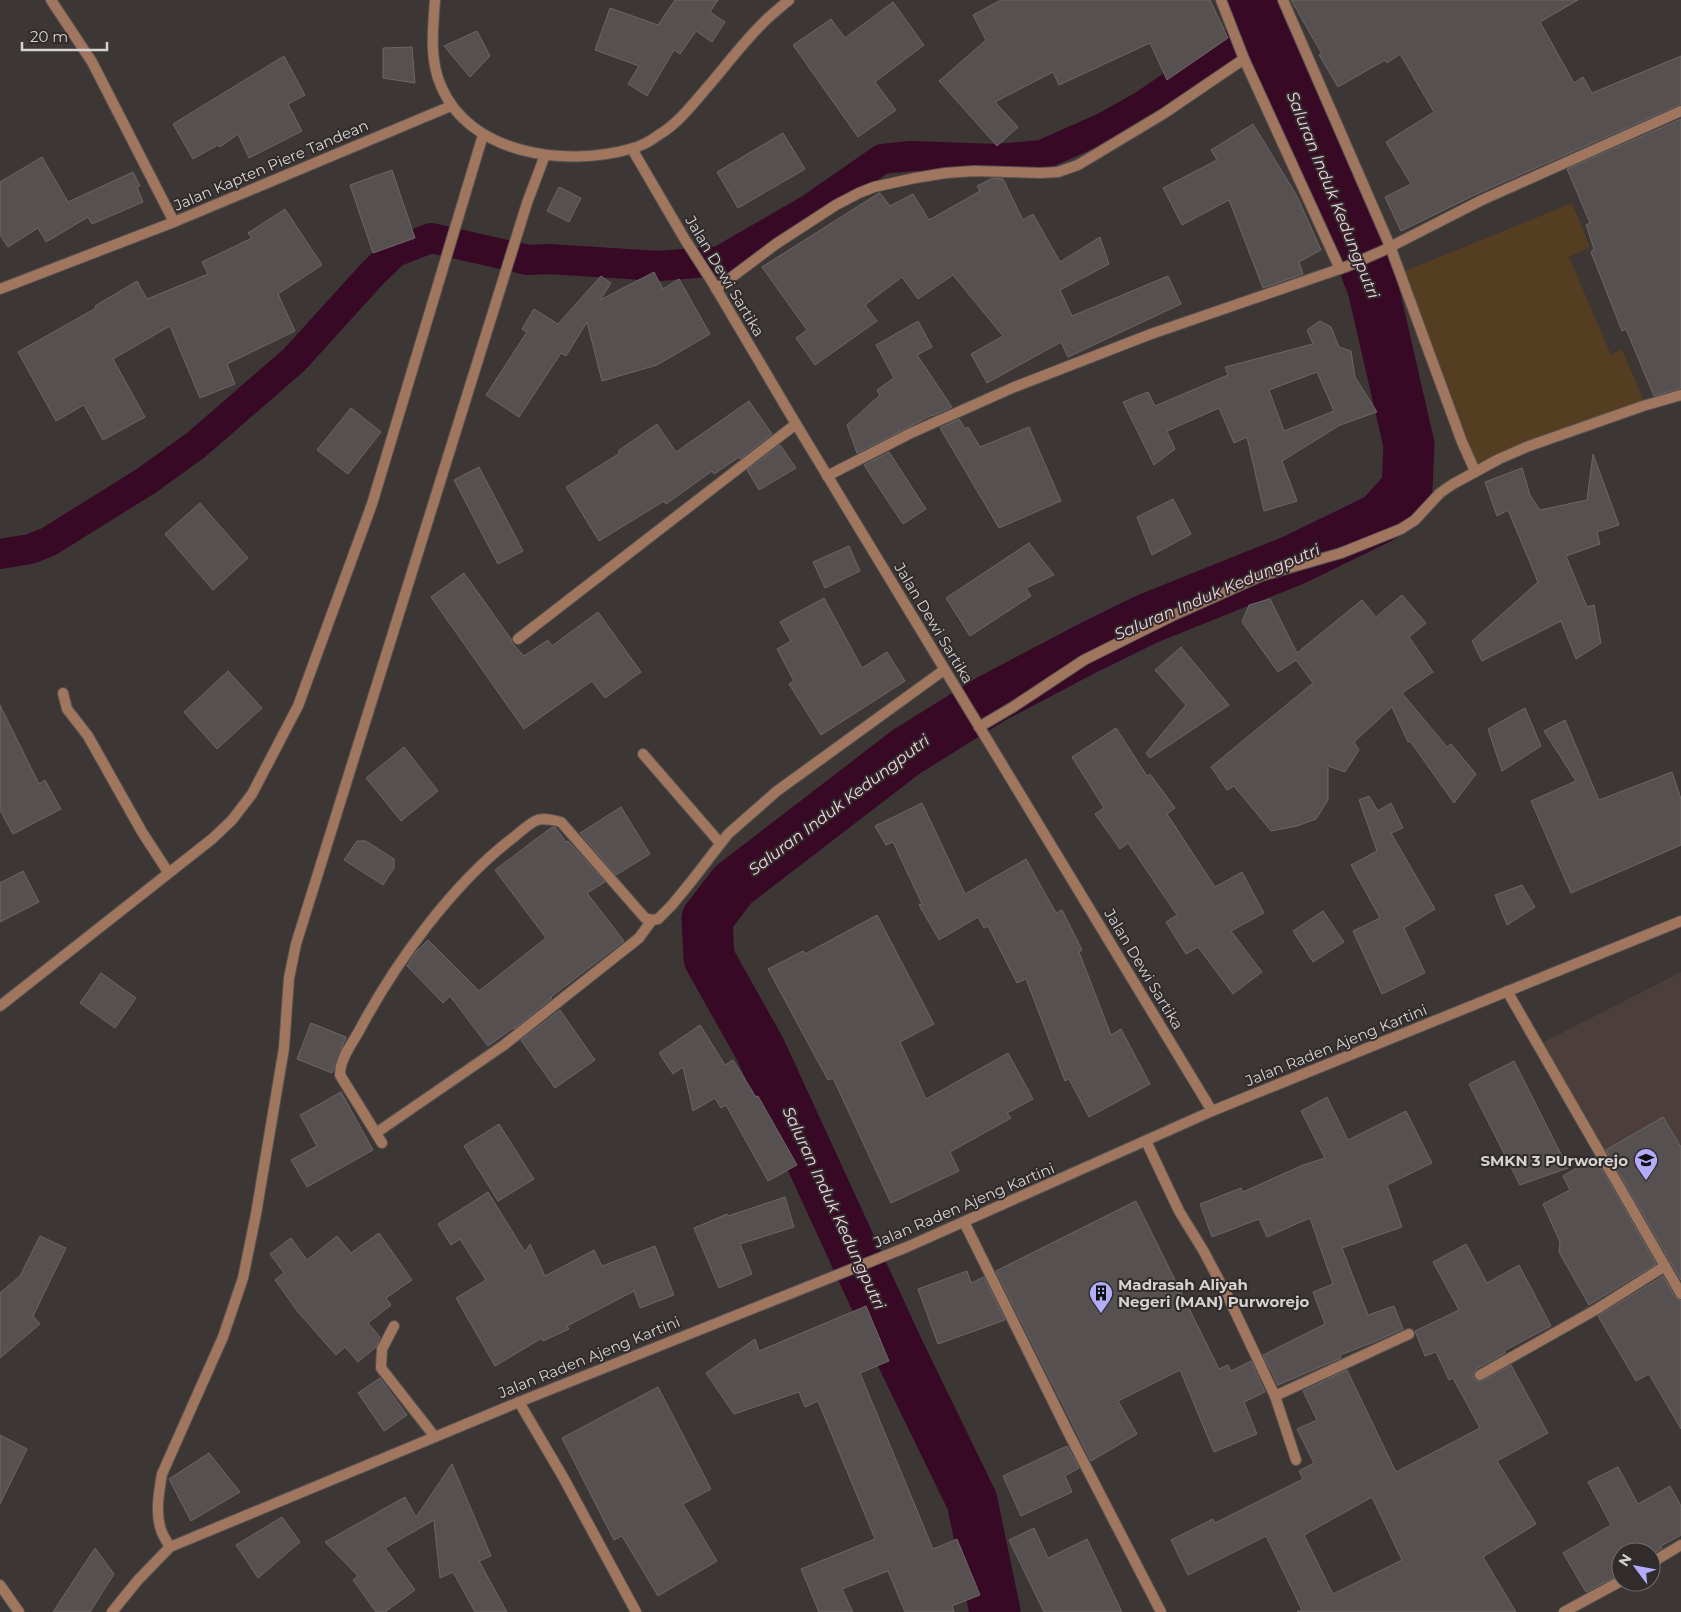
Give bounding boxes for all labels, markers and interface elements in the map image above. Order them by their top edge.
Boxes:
scale bar [22,20,108,52]
text: 20 m [30,27,68,46]
water label: Saluran Induk Kedungputri [1283,89,1384,302]
street label: Jalan Kapten Piere Tandean [170,115,371,215]
street label: Jalan Dewi Sartika [681,211,769,340]
water label: Saluran Induk Kedungputri [1111,540,1323,644]
street label: Jalan Dewi Sartika [890,558,978,687]
water label: Saluran Induk Kedungputri [745,730,934,879]
street label: Jalan Dewi Sartika [1100,904,1188,1033]
street label: Jalan Raden Ajeng Kartini [1241,1000,1430,1091]
water label: Saluran Induk Kedungputri [779,1104,890,1313]
school or university icon: SMKN 3 PUrworejo [1633,1147,1659,1181]
place label: SMKN 3 PUrworejo [1480,1151,1628,1170]
street label: Jalan Raden Ajeng Kartini [870,1158,1057,1252]
place label: Madrasah Aliyah Negeri (MAN) Purworejo [1118,1275,1310,1311]
building icon: Madrasah Aliyah Negeri (MAN) Purworejo [1088,1280,1114,1314]
street label: Jalan Raden Ajeng Kartini [494,1312,683,1403]
north arrow [1611,1542,1661,1592]
text: N [1614,1551,1636,1570]

